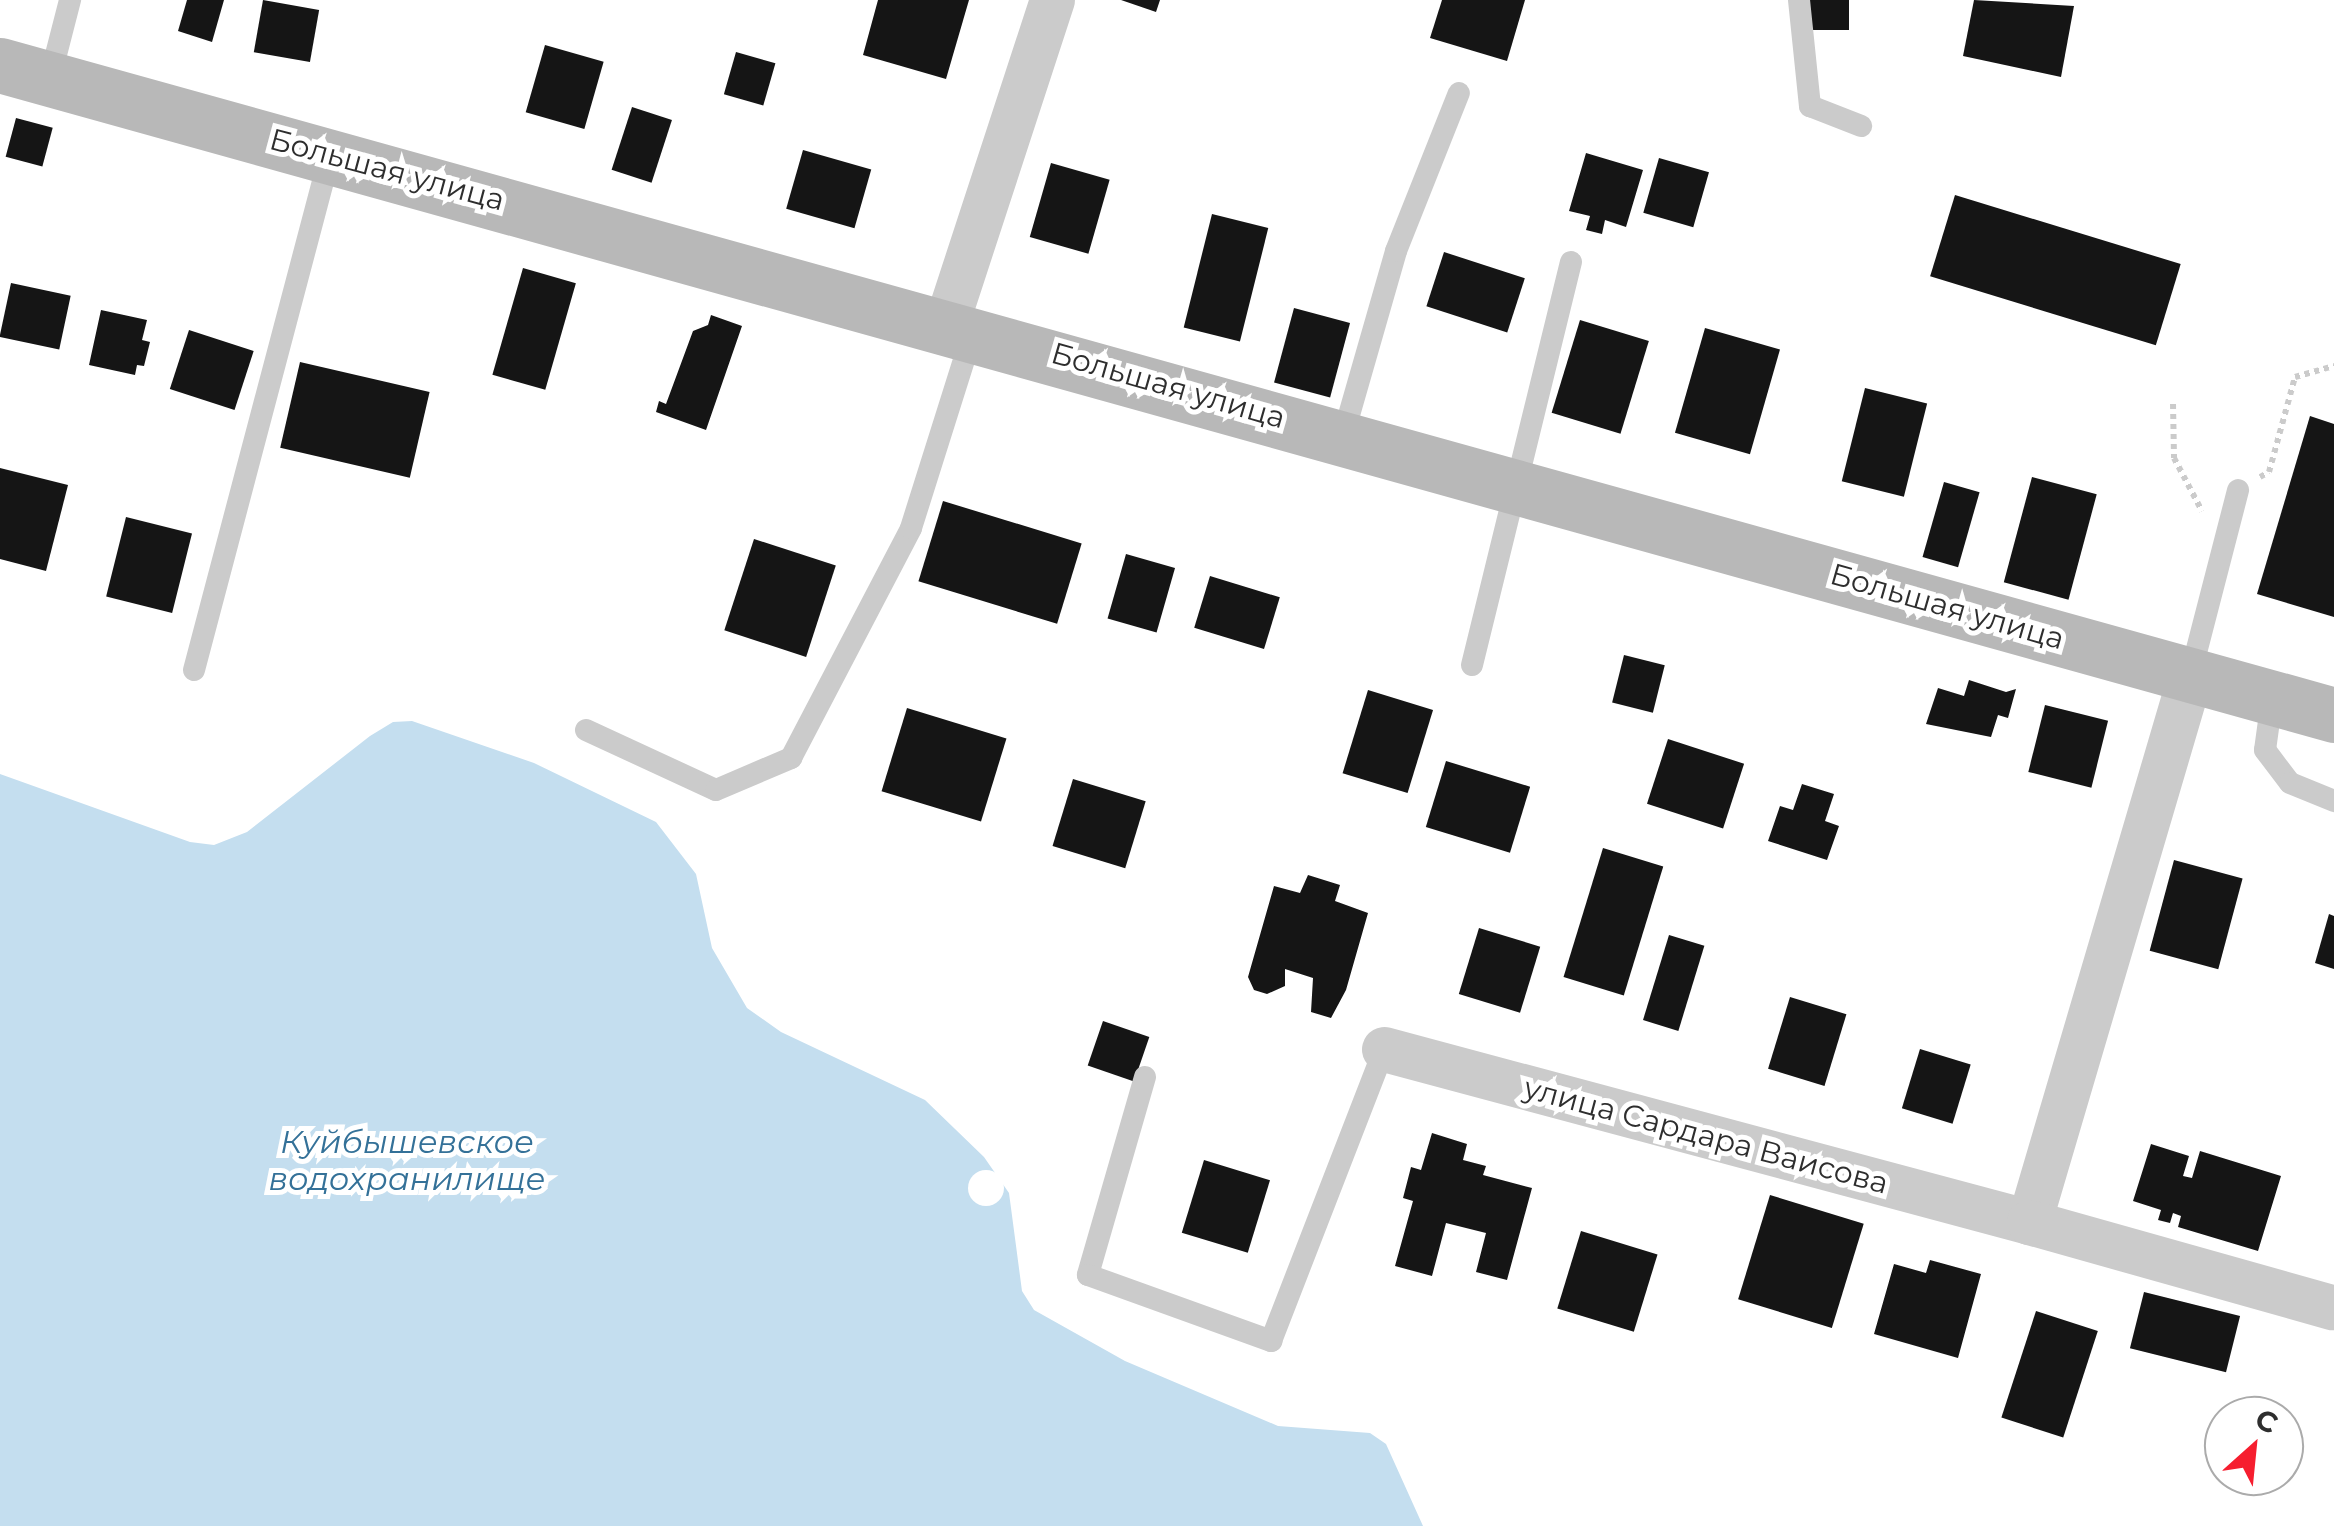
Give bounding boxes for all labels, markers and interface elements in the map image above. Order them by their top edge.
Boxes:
street label: Большая улица [266,121,508,219]
street label: Большая улица [1047,335,1289,437]
street label: Большая улица [1826,556,2068,658]
street label: улица Сардара Ваисова [1520,1070,1892,1202]
water label: Куйбышевское водохранилище [268,1124,546,1199]
north arrow [2204,1396,2304,1496]
text: С [2250,1401,2283,1441]

